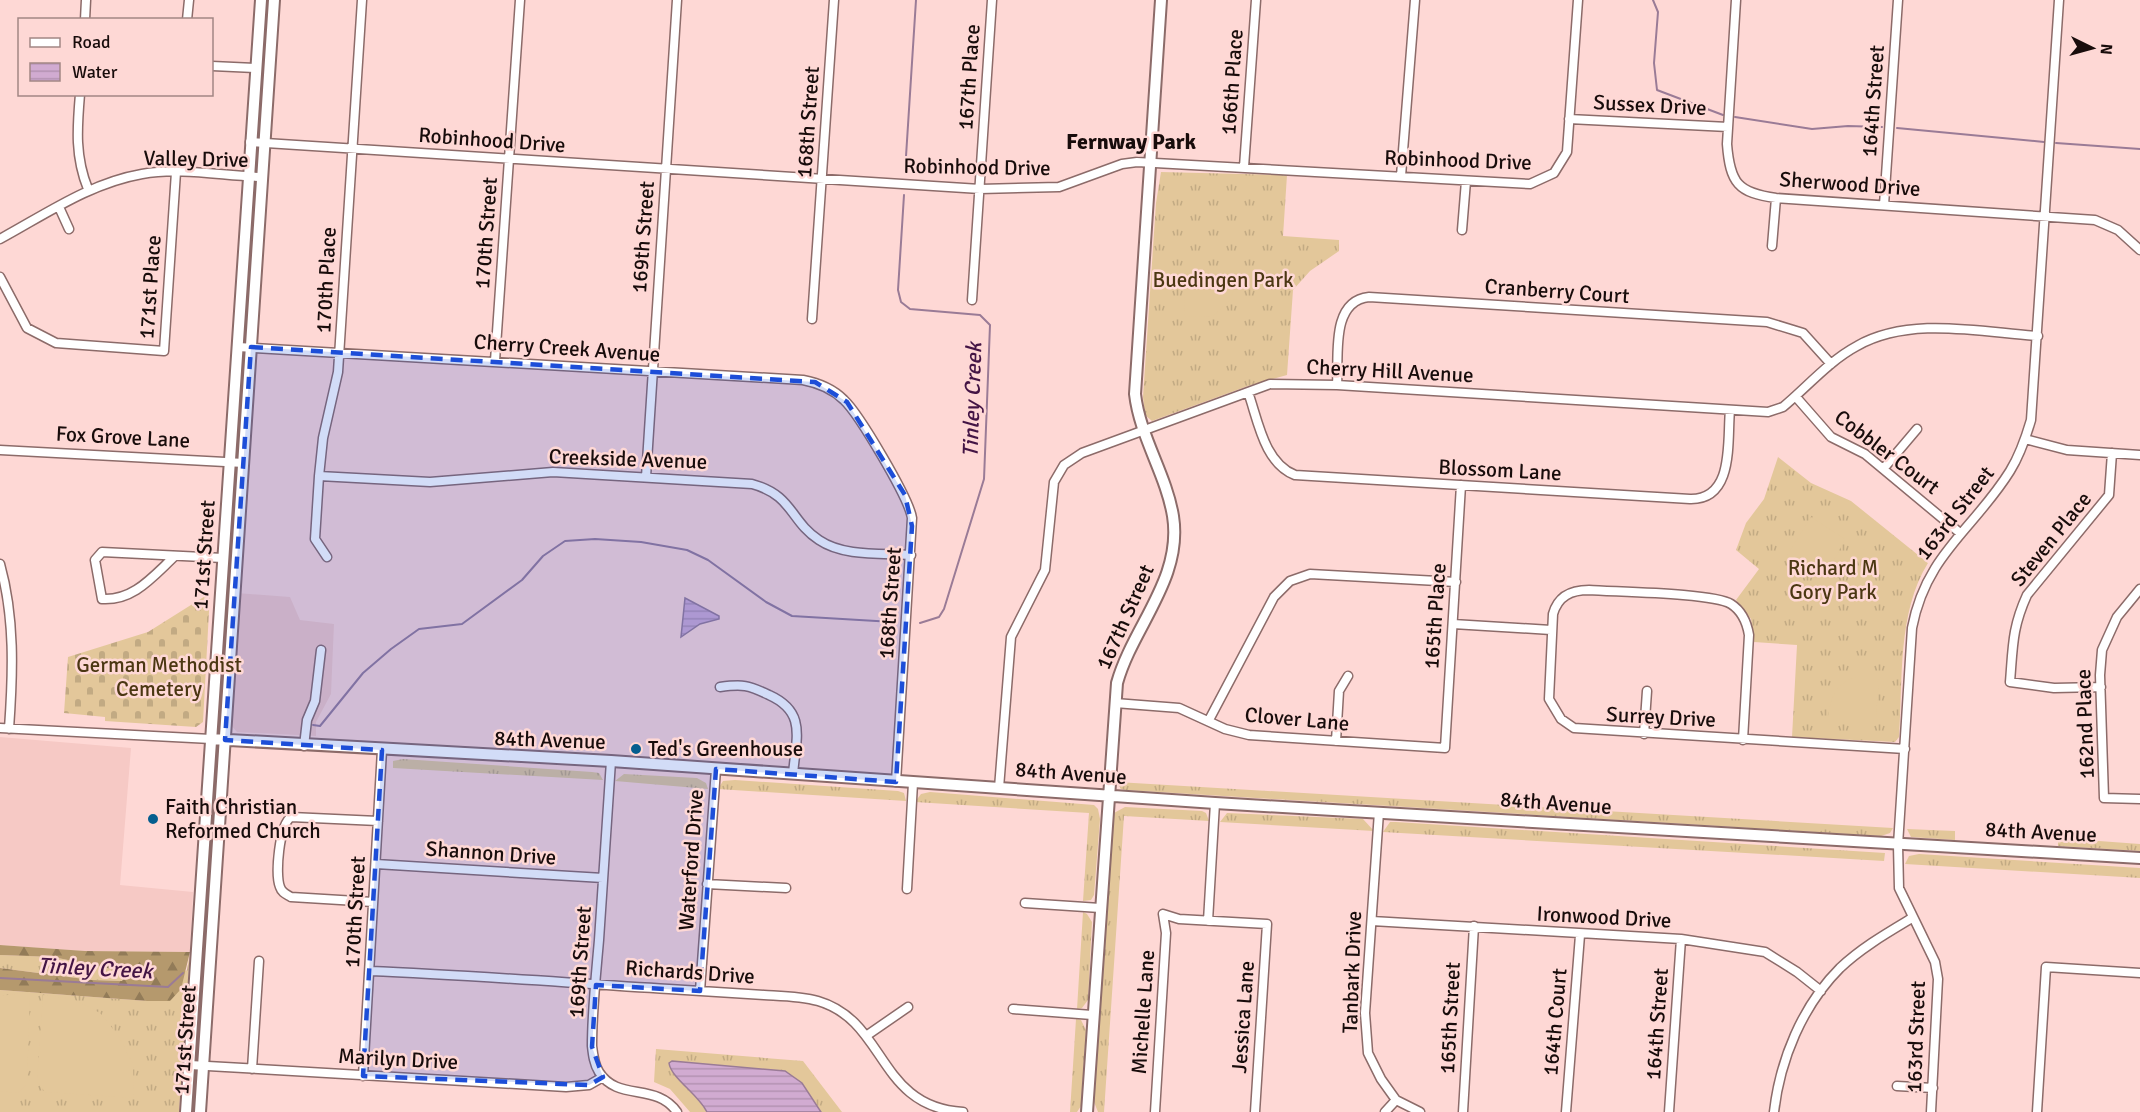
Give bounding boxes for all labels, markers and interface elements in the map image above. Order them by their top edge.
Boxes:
legend [18,18,213,96]
north arrow [2062,18,2122,78]
street label: 167th Place [952,23,986,131]
street label: 166th Place [1215,28,1249,136]
text: Road [72,31,111,53]
text: N [2095,43,2116,56]
street label: 164th Street [1856,44,1890,158]
text: Water [72,61,118,83]
street label: 168th Street [791,65,825,179]
street label: Sussex Drive [1593,89,1707,121]
street label: Robinhood Drive [418,122,566,158]
district label: Fernway Park [1066,128,1196,155]
street label: Robinhood Drive [1384,144,1532,176]
street label: Valley Drive [143,145,249,173]
street label: Robinhood Drive [903,153,1051,181]
street label: Sherwood Drive [1779,166,1921,202]
street label: 170th Street [469,176,503,290]
street label: 169th Street [626,180,660,294]
street label: 170th Place [310,226,342,334]
street label: 171st Place [133,234,167,340]
park label: Buedingen Park [1153,267,1294,293]
street label: Cranberry Court [1484,273,1630,309]
street label: Cherry Creek Avenue [473,329,661,367]
water label: Tinley Creek [957,340,988,458]
street label: Cherry Hill Avenue [1306,354,1474,388]
street label: Cobbler Court [1829,404,1945,500]
street label: Fox Grove Lane [55,420,191,454]
street label: Creekside Avenue [548,443,708,475]
street label: Blossom Lane [1438,454,1562,486]
street label: 163rd Street [1910,461,2000,565]
street label: Steven Place [2005,487,2097,591]
street label: 171st Street [187,499,221,611]
street label: 168th Street [873,546,907,660]
park label: Richard M Gory Park [1788,555,1878,605]
street label: 167th Street [1090,560,1160,674]
street label: 165th Place [1418,562,1452,670]
park label: German Methodist Cemetery [76,652,242,702]
street label: 162nd Place [2070,668,2100,780]
street label: Clover Lane [1244,701,1350,737]
street label: Surrey Drive [1605,701,1717,733]
street label: 84th Avenue [494,725,606,755]
place label: Ted's Greenhouse [648,736,803,762]
marker: Ted's Greenhouse [629,742,643,756]
street label: 84th Avenue [1014,756,1128,790]
street label: 84th Avenue [1499,786,1613,820]
street label: Waterford Drive [673,788,709,932]
place label: Faith Christian Reformed Church [165,794,321,844]
marker: Faith Christian Reformed Church [146,812,160,826]
street label: 84th Avenue [1985,816,2097,848]
street label: Shannon Drive [425,835,557,871]
street label: 170th Street [339,855,371,969]
street label: Ironwood Drive [1536,900,1672,934]
street label: 169th Street [563,905,597,1019]
street label: Tanbark Drive [1337,910,1367,1034]
street label: Michelle Lane [1126,949,1160,1075]
water label: Tinley Creek [37,952,155,985]
street label: Richards Drive [624,955,756,989]
street label: Jessica Lane [1226,960,1260,1074]
street label: 165th Street [1434,961,1466,1075]
street label: 164th Court [1537,967,1573,1077]
street label: 164th Street [1640,967,1674,1081]
street label: 163rd Street [1901,981,1931,1093]
street label: 171st Street [168,984,202,1096]
street label: Marilyn Drive [337,1043,459,1075]

